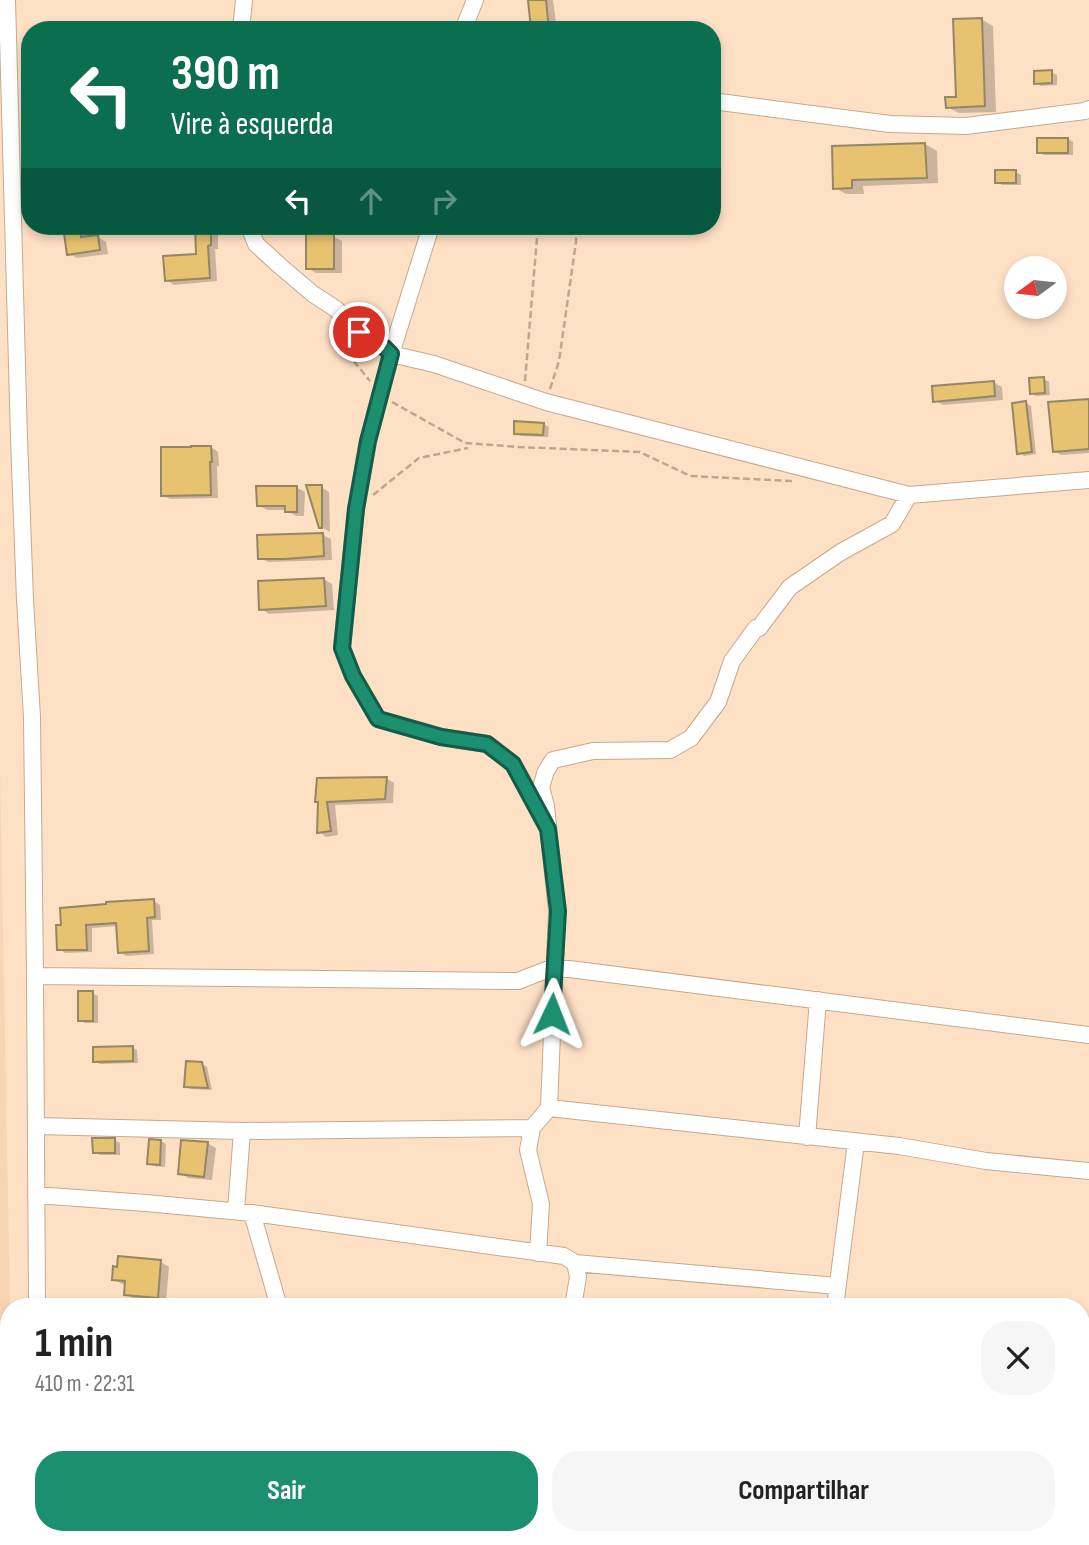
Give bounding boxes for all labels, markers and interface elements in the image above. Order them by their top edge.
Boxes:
text: 390 m [171,45,280,104]
icon: left [56,49,147,140]
text: Vire à esquerda [171,105,334,144]
icon: left [279,182,317,220]
icon: ahead [352,182,390,220]
icon: right [425,182,463,220]
north arrow [1004,256,1068,318]
map controls [1004,256,1067,319]
pin [329,302,389,362]
icon: arrive [340,313,378,351]
position arrow [515,977,589,1051]
text: 1 min [35,1318,113,1369]
button: close [981,1321,1055,1395]
text: 410 m · 22:31 [35,1370,134,1398]
button: Sair [35,1451,538,1531]
button: Compartilhar [552,1451,1055,1531]

